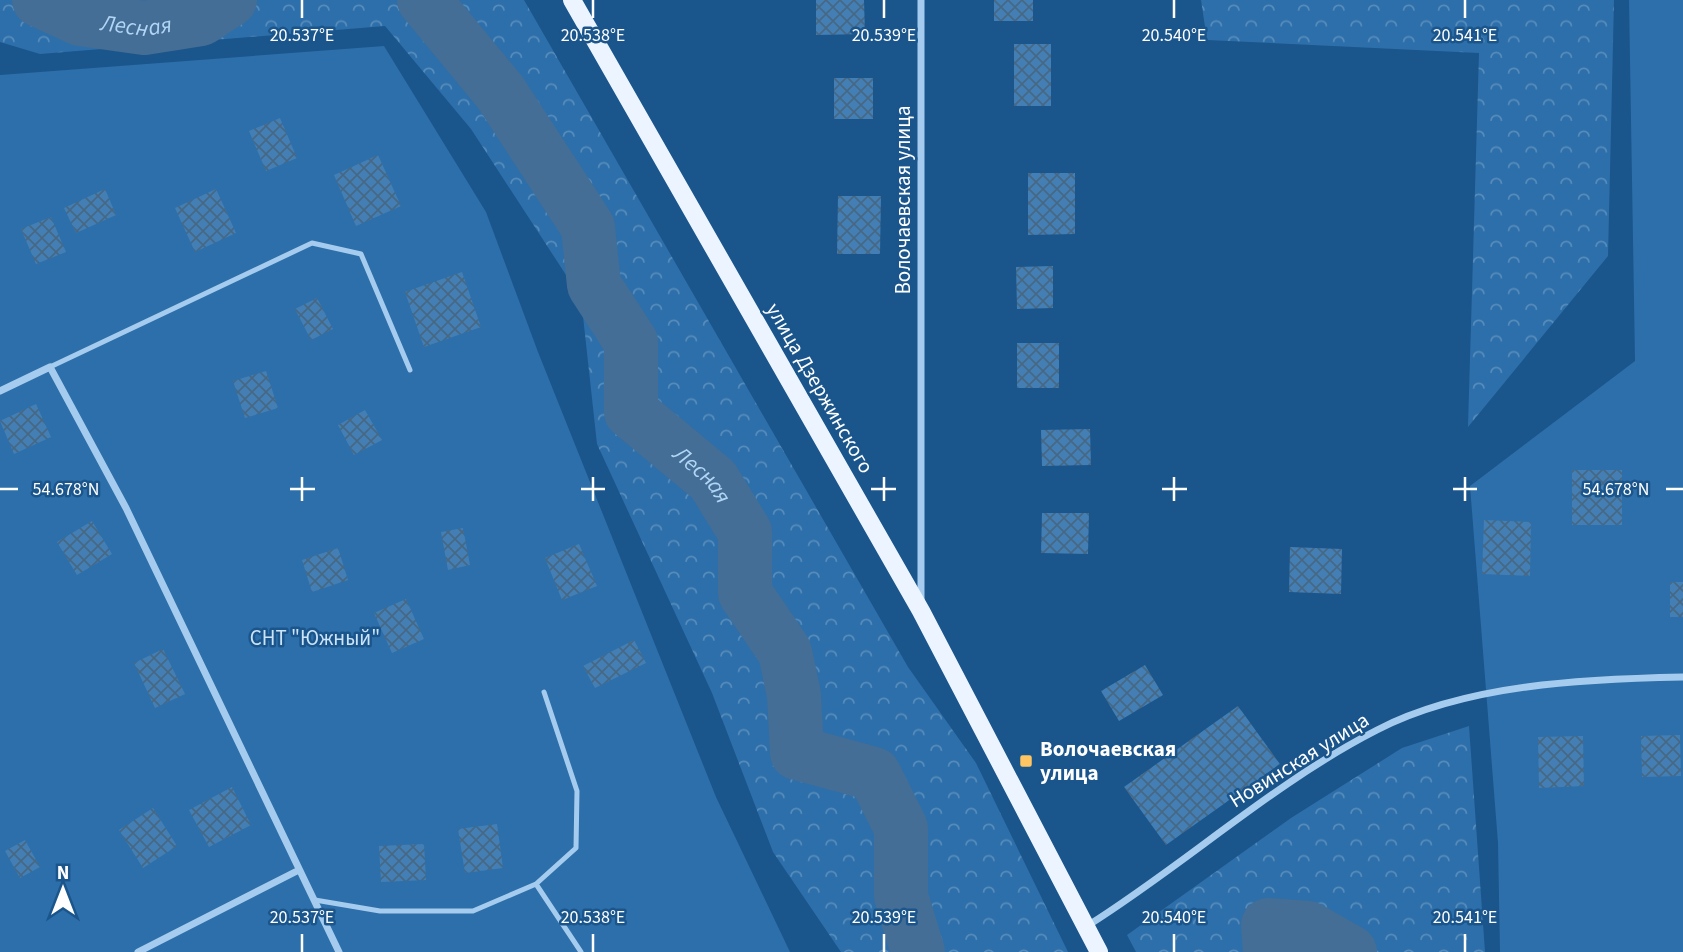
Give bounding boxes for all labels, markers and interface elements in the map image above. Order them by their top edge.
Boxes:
water label: Лесная [97,6,174,45]
text: 20.537°E [270,23,334,48]
text: 20.538°E [561,23,625,48]
text: 20.539°E [852,23,916,48]
text: 20.540°E [1142,23,1206,48]
text: 20.541°E [1433,23,1497,48]
street label: Волочаевская улица [888,105,918,295]
street label: улица Дзержинского [759,297,881,479]
water label: Лесная [665,436,739,510]
text: 54.678°N [33,477,99,502]
text: 54.678°N [1583,477,1649,502]
park label: СНТ "Южный" [250,623,380,653]
street label: Новинская улица [1223,705,1375,815]
place label: Волочаевская улица [1040,734,1176,788]
marker: Волочаевская улица [1018,753,1034,769]
north arrow [28,854,98,924]
text: N [57,860,69,887]
text: 20.537°E [270,905,334,930]
text: 20.538°E [561,905,625,930]
text: 20.539°E [852,905,916,930]
text: 20.540°E [1142,905,1206,930]
text: 20.541°E [1433,905,1497,930]

